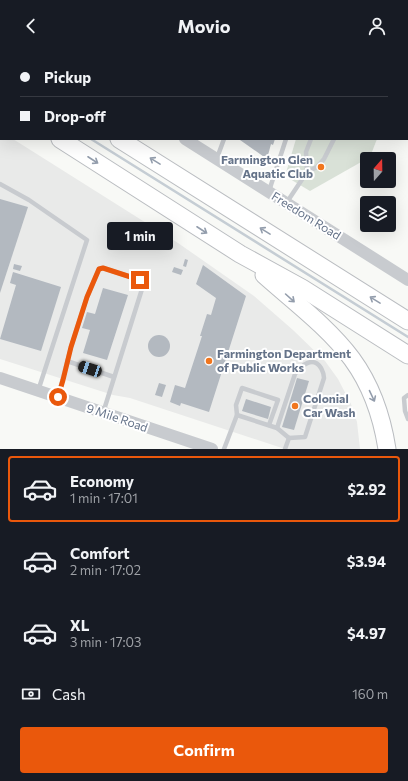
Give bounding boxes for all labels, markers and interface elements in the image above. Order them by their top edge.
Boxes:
icon: back [20,15,42,37]
text: Movio [177,15,231,37]
icon: person [366,15,388,37]
text: Pickup [44,68,91,86]
text: Drop-off [44,107,106,125]
place label: Farmington Glen Aquatic Club [221,152,313,180]
north arrow [360,152,396,188]
map controls [360,152,396,232]
one-way arrow [87,156,98,164]
one-way arrow [149,157,161,165]
marker: Farmington Glen Aquatic Club [316,162,326,172]
street label: Freedom Road [269,188,344,242]
button: layers [360,196,396,232]
callout: 1 min [107,222,173,250]
one-way arrow [197,226,208,234]
one-way arrow [259,226,271,234]
text: 1 min [125,228,155,244]
route end [131,271,149,289]
one-way arrow [284,293,294,302]
one-way arrow [370,296,381,304]
place label: Farmington Department of Public Works [217,346,351,374]
marker: Farmington Department of Public Works [204,356,214,366]
car [77,360,103,378]
route start [49,388,67,406]
one-way arrow [369,390,376,402]
place label: Colonial Car Wash [303,391,356,419]
street label: 9 Mile Road [85,400,150,434]
marker: Colonial Car Wash [290,401,300,411]
icon: car [22,471,58,507]
text: Economy [70,472,134,490]
text: $2.92 [347,480,386,498]
text: 1 min · 17:01 [70,490,138,506]
icon: car [22,543,58,579]
text: Comfort [70,544,130,562]
text: $3.94 [347,552,386,570]
text: 2 min · 17:02 [70,562,141,578]
icon: car [22,615,58,651]
text: XL [70,616,89,634]
text: $4.97 [347,624,386,642]
text: 3 min · 17:03 [70,634,141,650]
icon: cash [20,683,42,705]
text: Cash [52,685,86,703]
text: 160 m [352,686,388,702]
button: Confirm [20,727,388,773]

